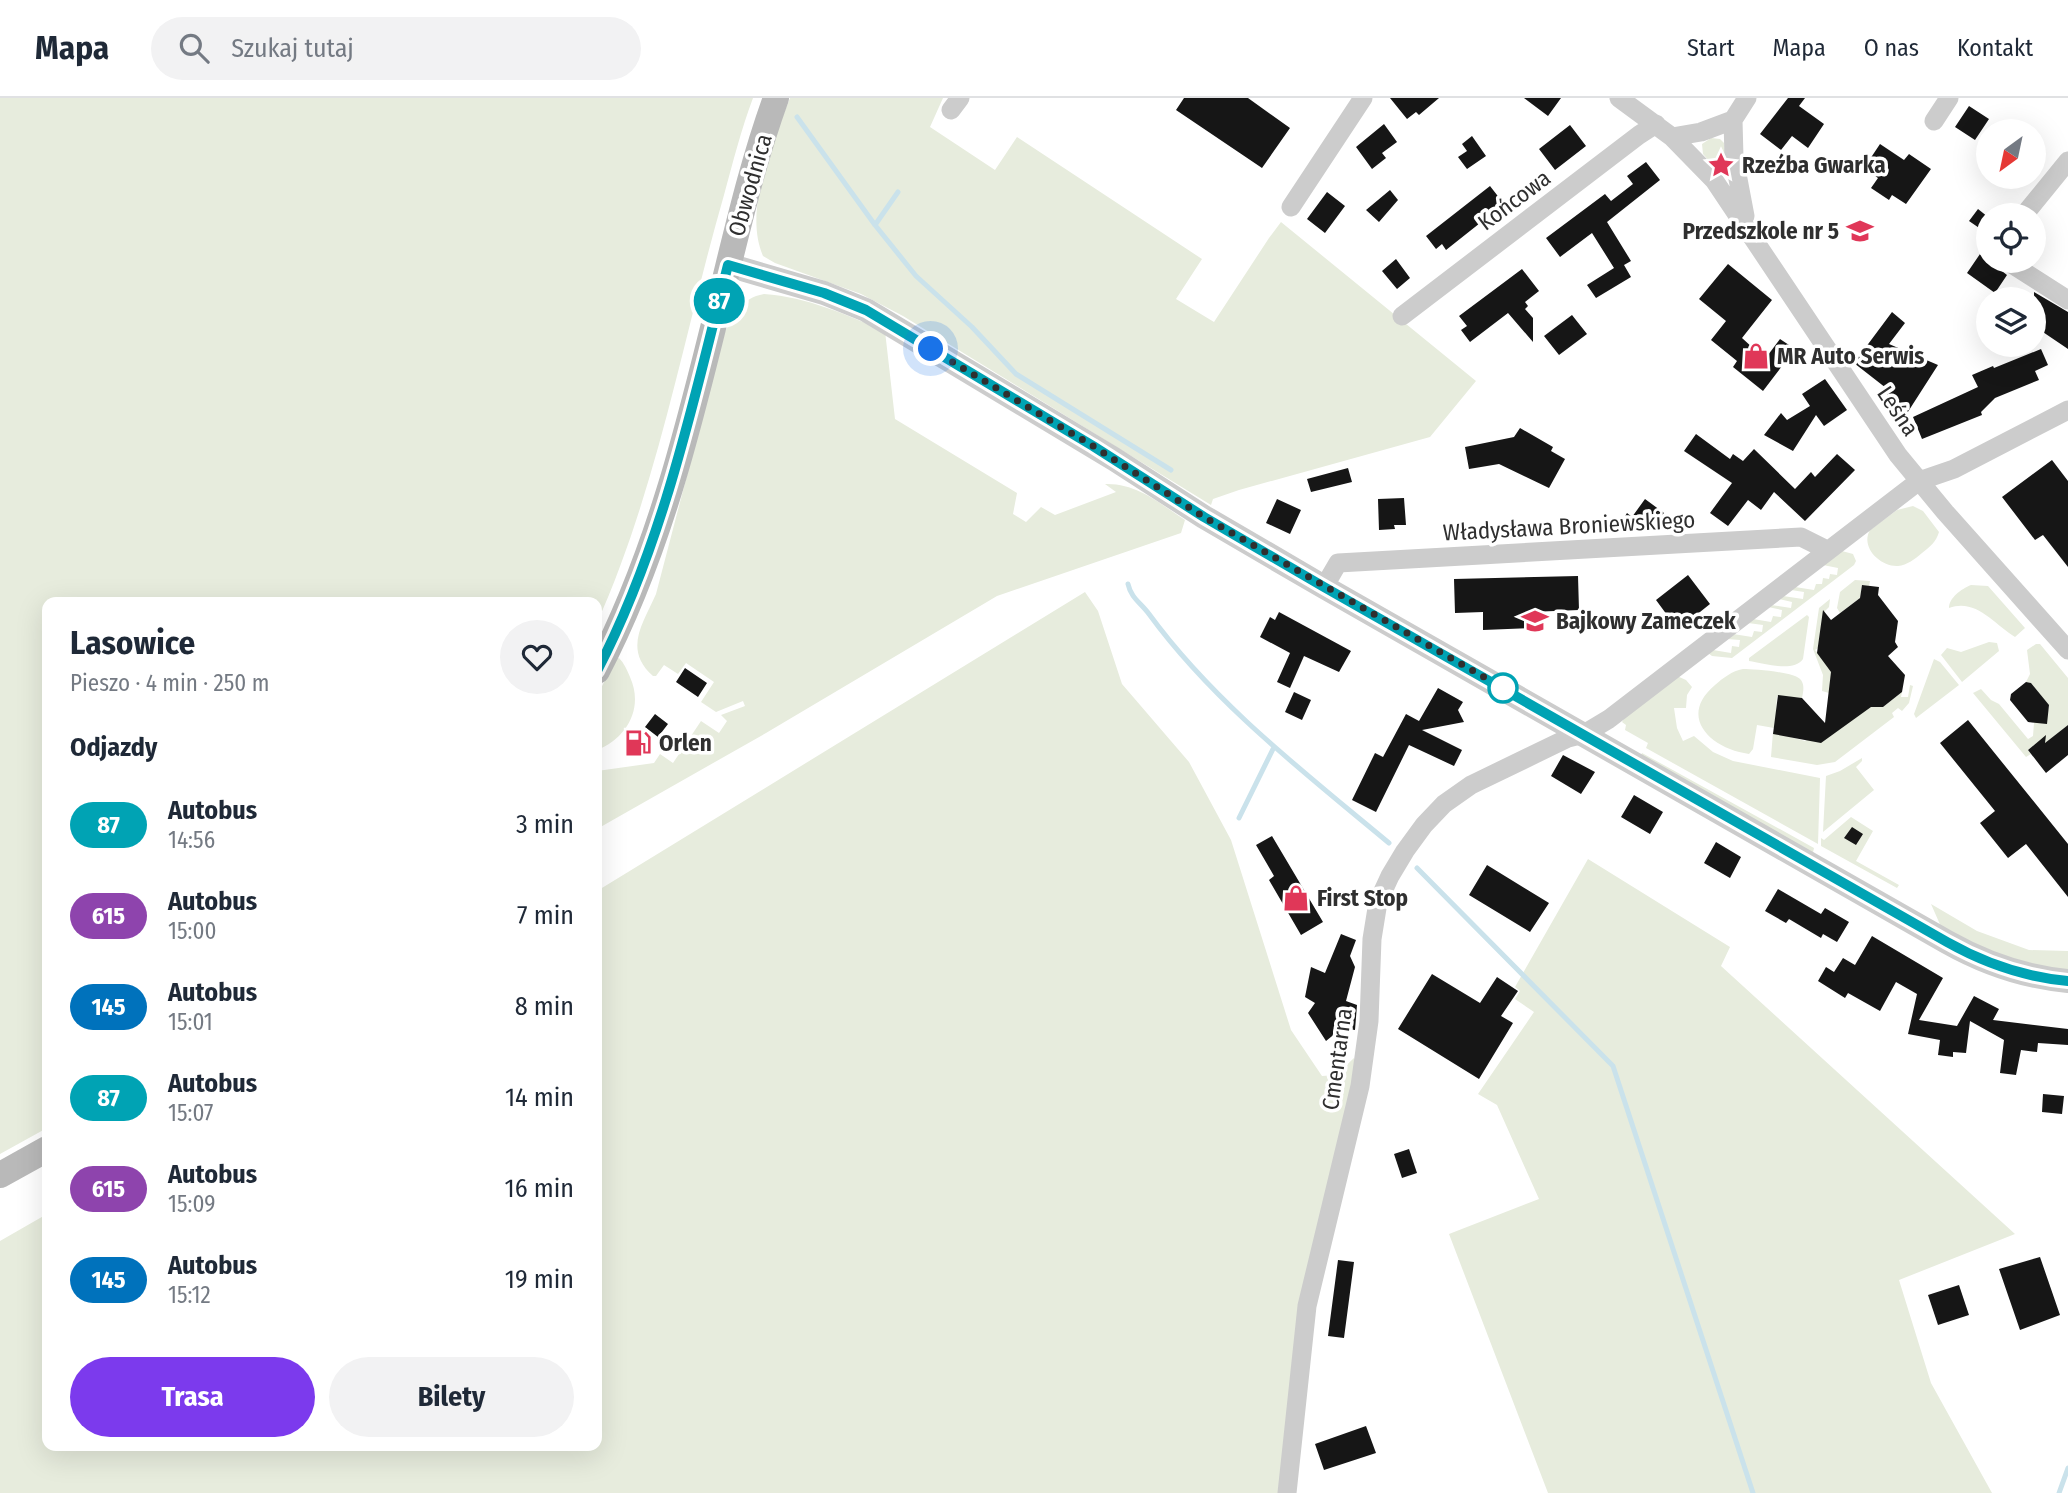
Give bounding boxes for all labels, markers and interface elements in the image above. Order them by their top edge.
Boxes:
search box [151,17,641,80]
text: Mapa [35,28,109,68]
icon: search [175,29,213,67]
text: Szukaj tutaj [231,33,354,64]
text: Start [1687,34,1735,62]
text: Mapa [1773,34,1826,62]
text: O nas [1864,34,1919,62]
text: Kontakt [1957,34,2033,62]
north arrow [1976,119,2046,189]
map controls [1976,119,2046,357]
street label: Obwodnica [722,131,778,239]
place icon: Rzeźba Gwarka [1706,150,1736,180]
place label: Rzeźba Gwarka [1742,151,1886,179]
street label: Końcowa [1472,164,1556,236]
button: locate [1976,203,2046,273]
school or university icon: Przedszkole nr 5 [1845,216,1875,246]
place label: Przedszkole nr 5 [1683,217,1839,245]
line badge: 87 [688,278,750,324]
text: 87 [708,287,730,315]
button: layers [1976,287,2046,357]
your location [913,331,948,366]
shop icon: MR Auto Serwis [1741,341,1771,371]
place label: MR Auto Serwis [1777,342,1924,370]
street label: Leśna [1871,381,1925,441]
street label: Władysława Broniewskiego [1442,505,1696,547]
school or university icon: Bajkowy Zameczek [1520,606,1550,636]
place label: Bajkowy Zameczek [1556,607,1736,635]
button: heart [500,620,574,694]
text: Lasowice [70,623,195,663]
text: Pieszo · 4 min · 250 m [70,669,269,697]
unlabelled marker [1488,673,1518,703]
fuel station icon: Orlen [623,728,653,758]
place label: Orlen [659,729,712,757]
text: Odjazdy [70,732,157,763]
text: Autobus [168,795,257,826]
text: 3 min [516,809,574,840]
text: 87 [97,811,120,839]
text: 14:56 [168,826,215,854]
shop icon: First Stop [1281,883,1311,913]
place label: First Stop [1317,884,1408,912]
text: Autobus [168,886,257,917]
text: 7 min [517,900,574,931]
text: 615 [92,902,125,930]
text: 15:00 [168,917,216,945]
text: Autobus [168,977,257,1008]
text: 8 min [515,991,574,1022]
text: 145 [91,993,126,1021]
street label: Cmentarna [1316,1006,1358,1112]
text: 15:01 [168,1008,213,1036]
text: Autobus [168,1068,257,1099]
text: 14 min [505,1082,574,1113]
text: 87 [97,1084,120,1112]
text: 15:07 [168,1099,213,1127]
text: Autobus [168,1159,257,1190]
text: 16 min [505,1173,574,1204]
text: 615 [92,1175,125,1203]
text: 15:09 [168,1190,215,1218]
text: Autobus [168,1250,257,1281]
text: 19 min [505,1264,574,1295]
text: 145 [91,1266,126,1294]
text: 15:12 [168,1281,211,1309]
button: Trasa [70,1357,315,1437]
button: Bilety [329,1357,574,1437]

